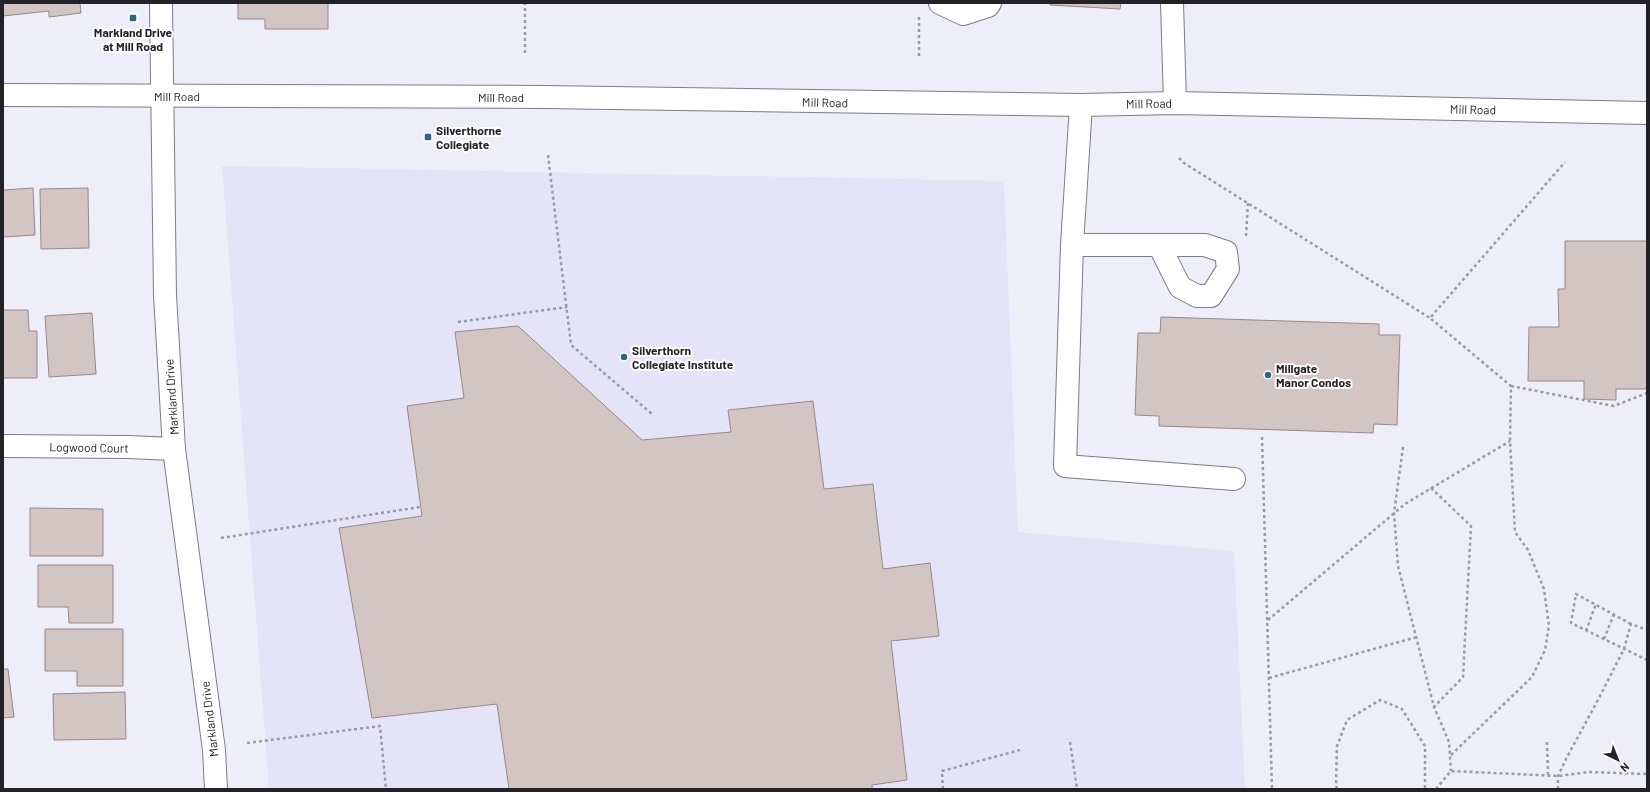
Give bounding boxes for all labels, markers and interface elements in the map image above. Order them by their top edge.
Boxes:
marker: Markland Drive at Mill Road [128,13,138,23]
place label: Markland Drive at Mill Road [94,25,173,53]
street label: Mill Road [154,89,200,103]
street label: Mill Road [478,90,524,104]
street label: Mill Road [802,95,848,109]
street label: Mill Road [1126,96,1172,110]
street label: Mill Road [1450,102,1496,116]
place label: Silverthorne Collegiate [436,123,502,151]
marker: Silverthorne Collegiate [423,132,433,142]
place label: Silverthorn Collegiate Institute [632,343,734,371]
marker: Silverthorn Collegiate Institute [619,352,629,362]
street label: Markland Drive [161,359,181,435]
place label: Millgate Manor Condos [1276,361,1351,389]
marker: Millgate Manor Condos [1263,370,1273,380]
street label: Logwood Court [49,439,129,455]
street label: Markland Drive [197,680,221,758]
north arrow [1598,740,1638,780]
text: N [1618,760,1632,775]

